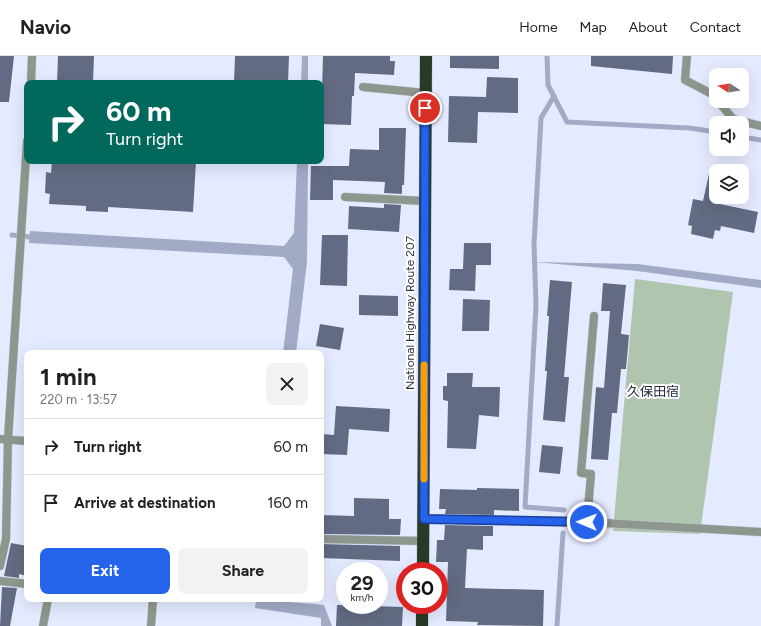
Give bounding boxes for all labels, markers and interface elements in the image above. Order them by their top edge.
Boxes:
text: Navio [20,16,71,39]
text: Home [519,19,558,36]
text: Map [580,19,607,36]
text: About [629,19,668,36]
text: Contact [690,19,741,36]
north arrow [709,68,749,108]
map controls [709,68,749,204]
pin [408,91,442,125]
text: 60 m [106,94,171,128]
icon: right [40,96,92,148]
icon: arrive [414,97,436,119]
button: sound [709,116,749,156]
text: Turn right [106,128,183,150]
button: layers [709,164,749,204]
street label: National Highway Route 207 [403,235,417,390]
text: 1 min [40,362,97,391]
button: close [266,363,308,405]
district label: 久保田宿 [627,384,679,399]
text: 220 m · 13:57 [40,392,117,407]
icon: right [40,436,62,458]
text: Turn right [74,438,142,456]
text: 60 m [273,438,308,456]
icon: arrive [40,492,62,514]
text: Arrive at destination [74,494,215,512]
text: 160 m [267,494,308,512]
position arrow [566,501,608,543]
button: Exit [40,548,170,594]
button: Share [178,548,308,594]
speed limit sign: 30 [396,562,448,614]
text: 29 [350,571,374,595]
text: km/h [351,591,373,604]

